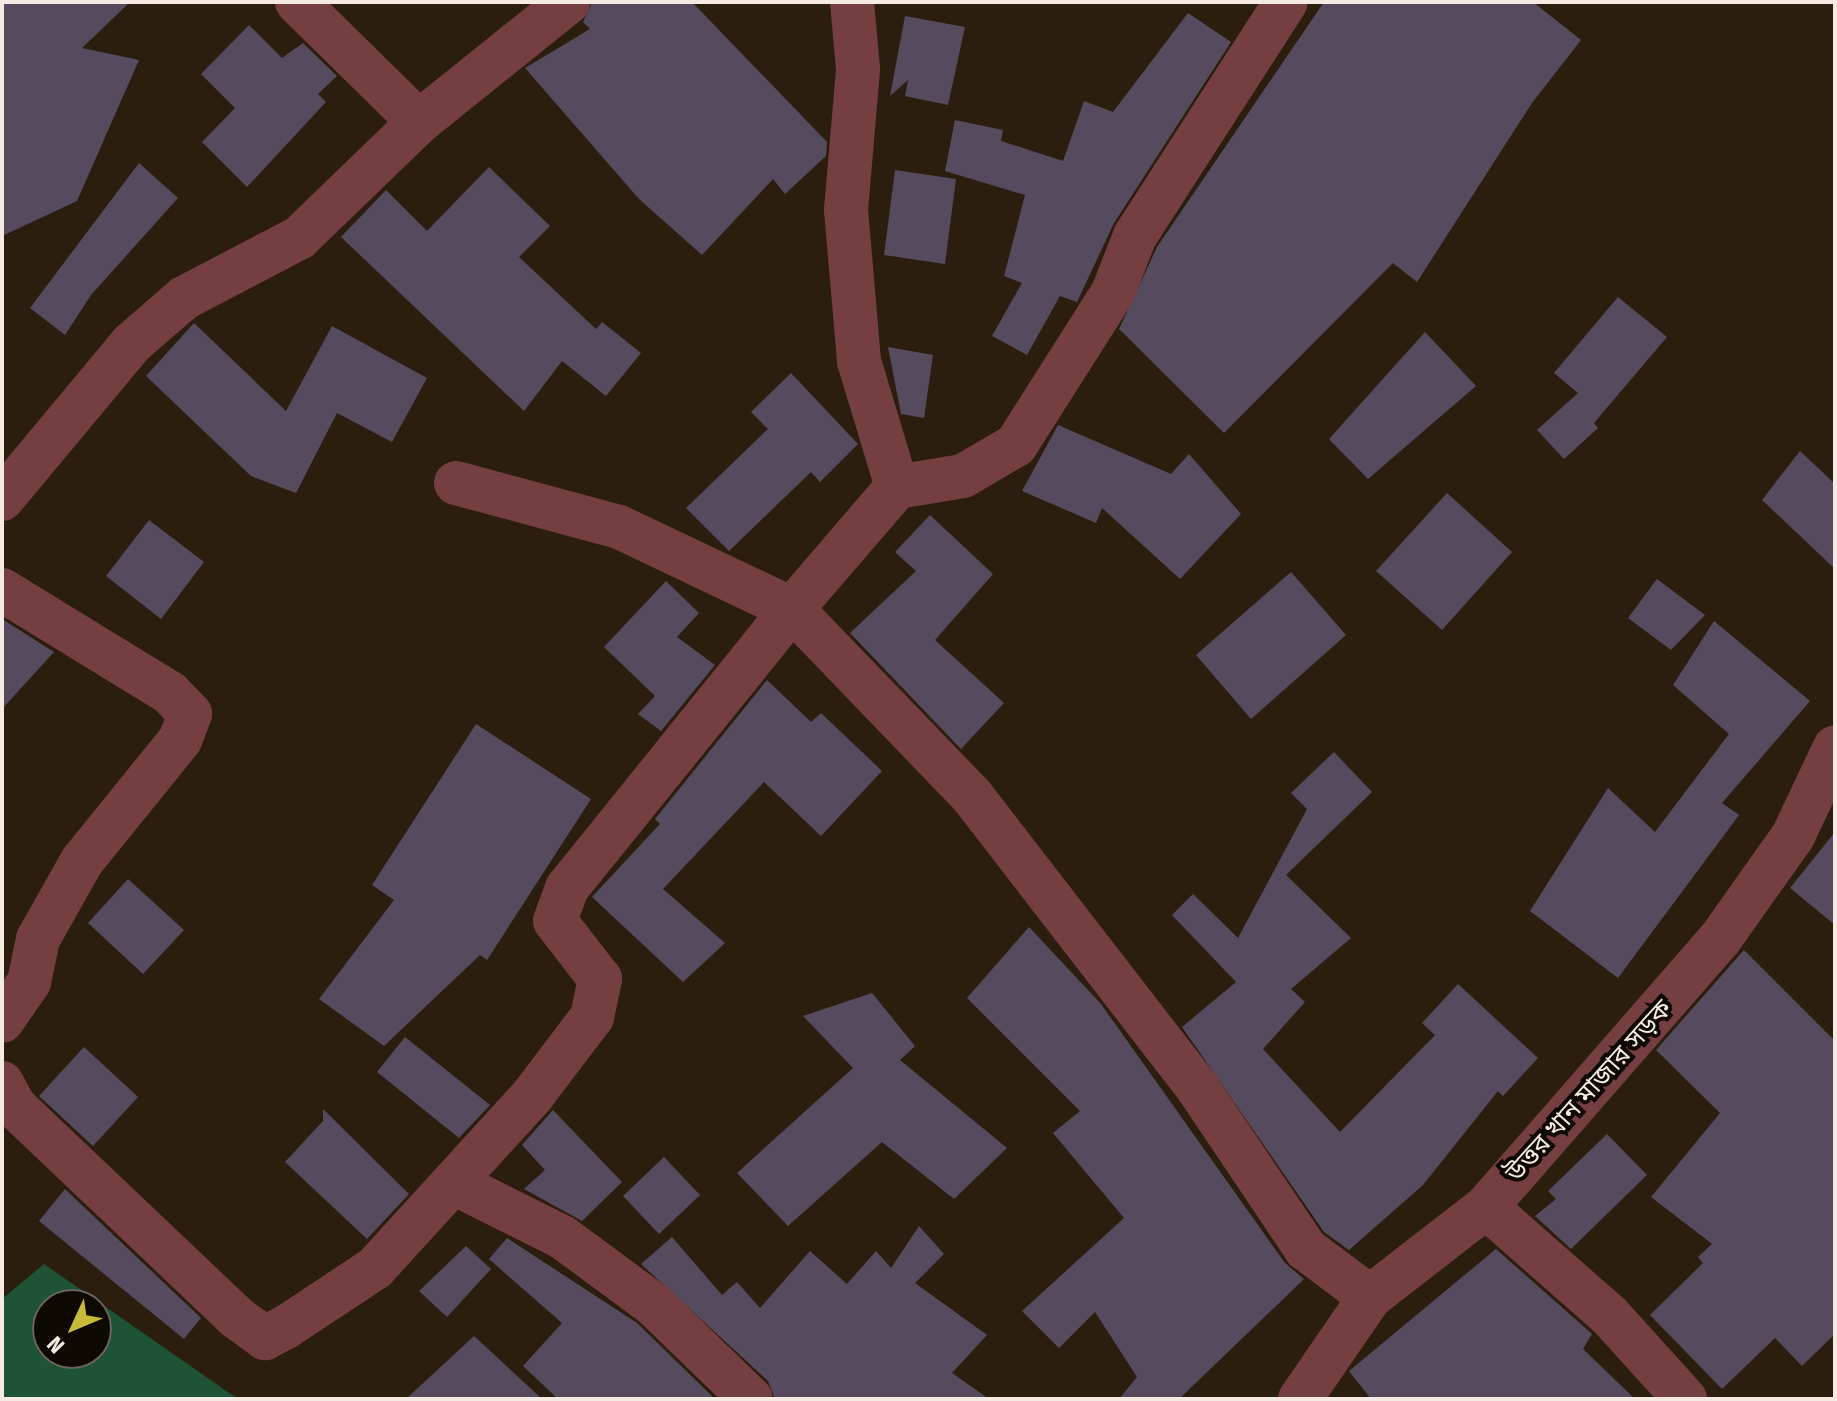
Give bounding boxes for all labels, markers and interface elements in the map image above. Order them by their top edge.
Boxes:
street label: উত্তর খান মাজার সড়ক [1499,994,1679,1188]
north arrow [32,1289,112,1369]
text: N [42,1331,70,1359]

